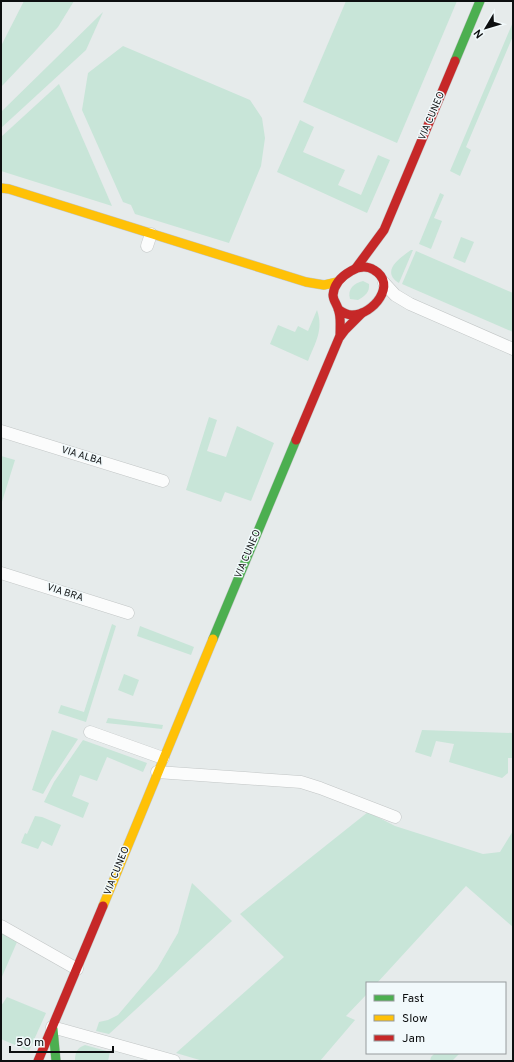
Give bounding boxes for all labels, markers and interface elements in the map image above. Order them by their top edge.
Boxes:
north arrow [466,8,506,48]
text: N [471,26,487,41]
street label: VIA CUNEO [416,90,448,142]
street label: VIA ALBA [60,444,105,469]
street label: VIA CUNEO [232,528,264,580]
street label: VIA BRA [45,581,85,605]
street label: VIA CUNEO [101,845,133,897]
legend [366,982,506,1054]
text: Fast [402,991,424,1007]
text: Slow [402,1011,428,1027]
scale bar [10,1028,113,1054]
text: Jam [402,1031,425,1047]
text: 50 m [16,1035,44,1051]

